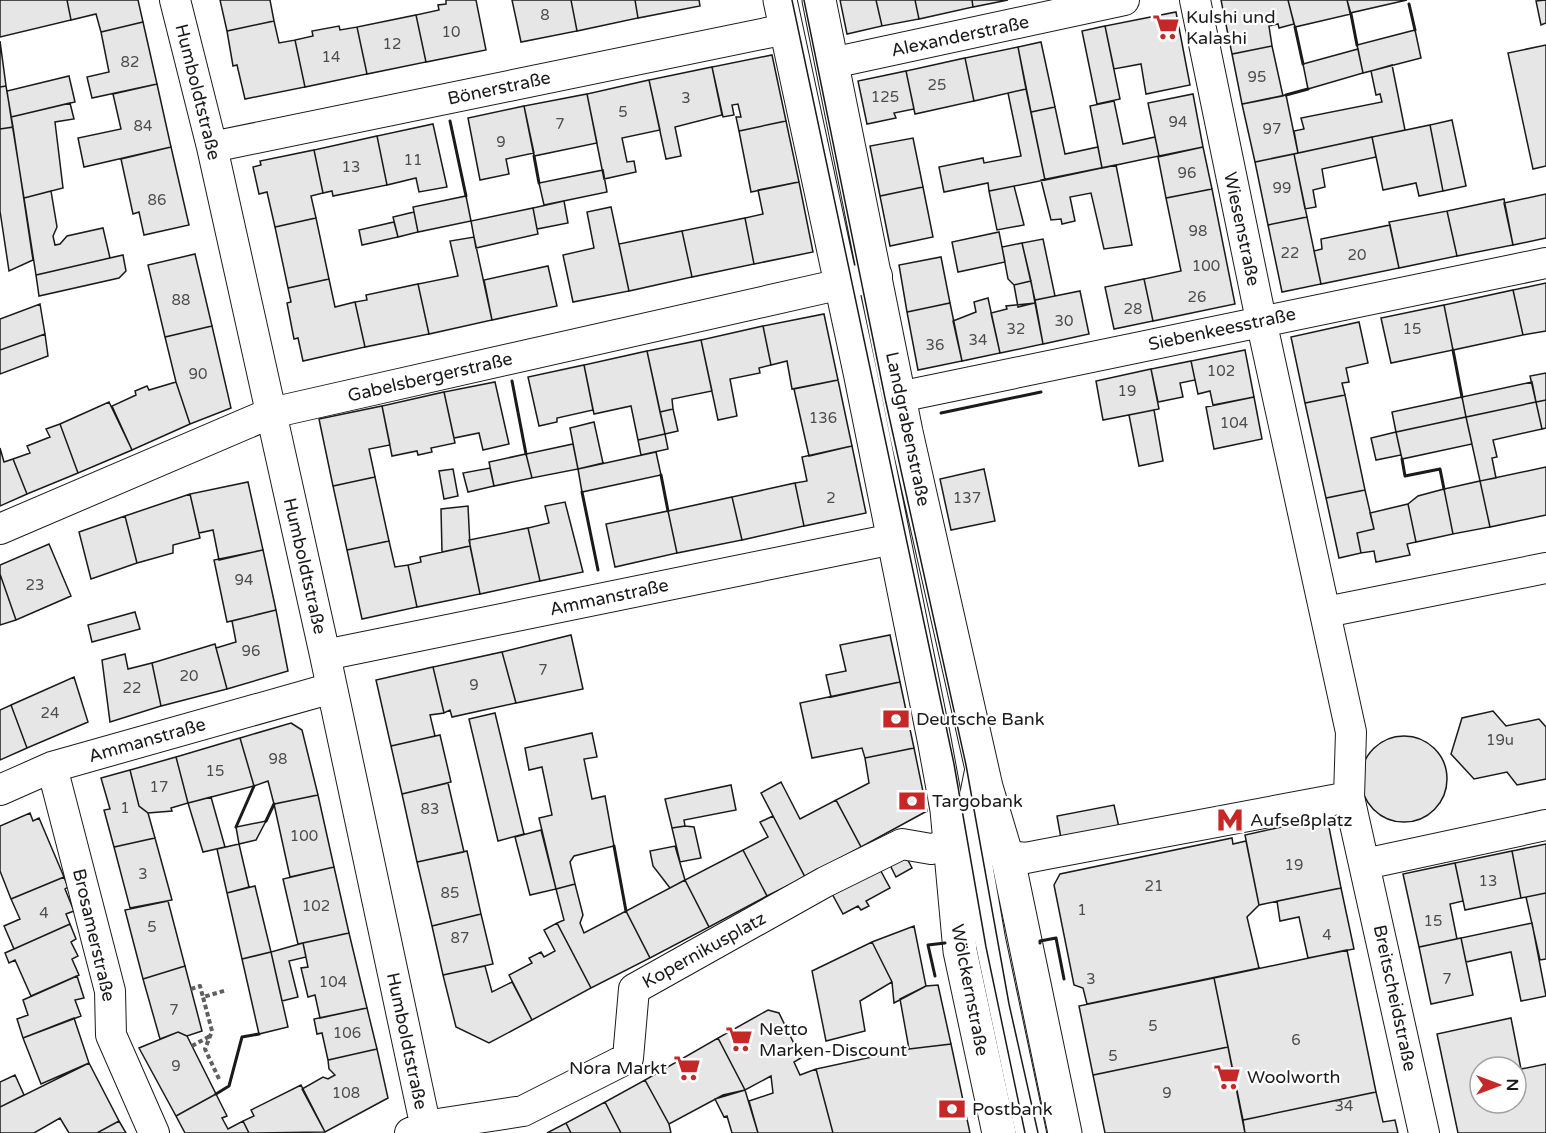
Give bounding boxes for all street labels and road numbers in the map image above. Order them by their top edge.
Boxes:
street label: Alexanderstraße [889,11,1031,61]
street label: Humboldtstraße [170,22,226,162]
street label: Bönerstraße [445,66,553,110]
street label: Wiesenstraße [1219,170,1265,288]
street label: Siebenkeesstraße [1146,303,1298,355]
street label: Gabelsbergerstraße [345,347,515,407]
street label: Landgrabenstraße [881,350,935,508]
street label: Humboldtstraße [279,496,331,636]
street label: Ammanstraße [548,574,670,620]
street label: Ammanstraße [86,713,208,767]
street label: Brosamerstraße [68,866,120,1004]
street label: Kopernikusplatz [638,907,770,993]
street label: Wölckernstraße [946,922,994,1058]
street label: Breitscheidstraße [1369,923,1421,1073]
street label: Humboldtstraße [382,971,432,1111]

